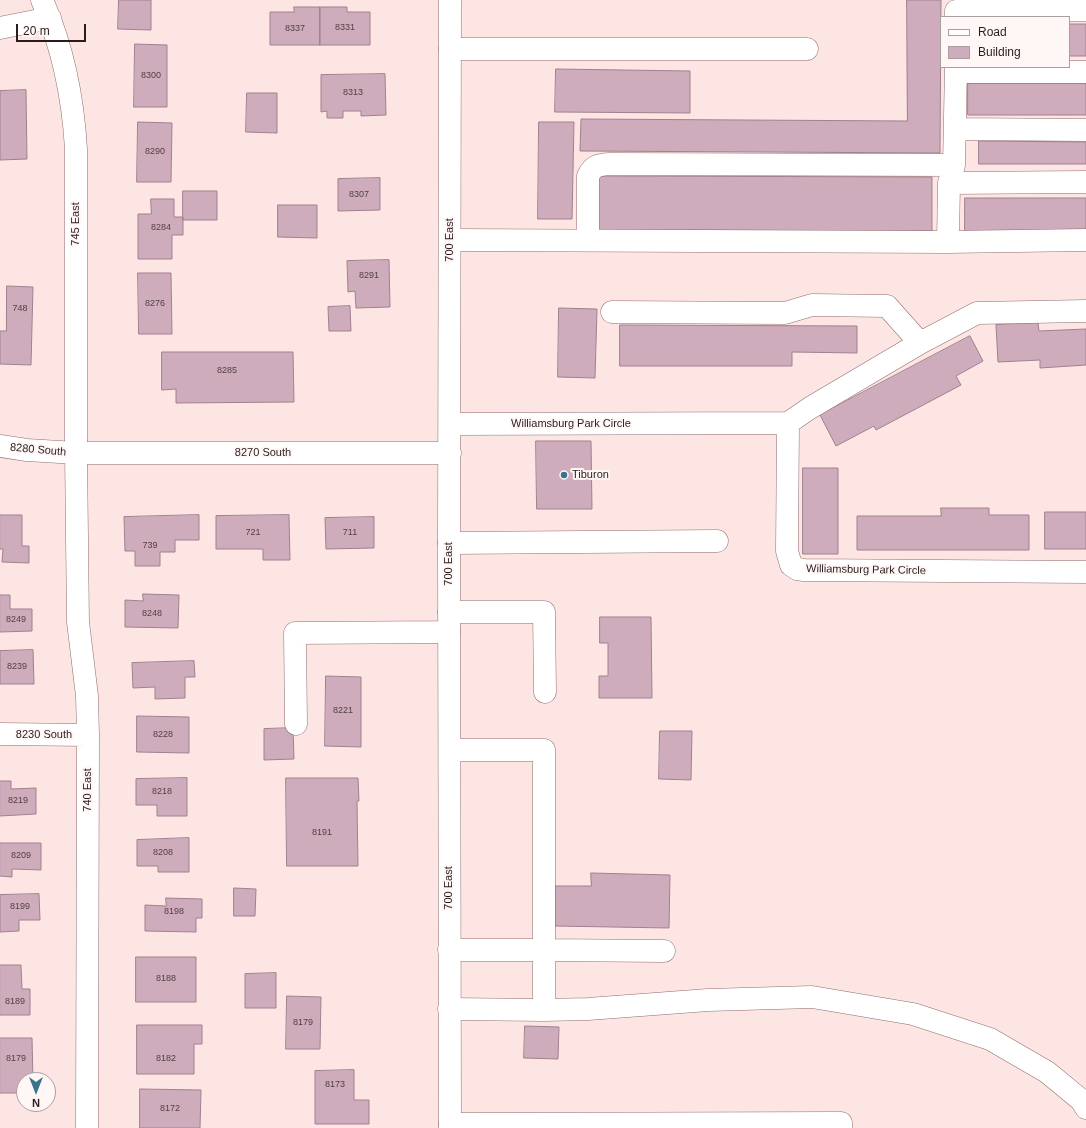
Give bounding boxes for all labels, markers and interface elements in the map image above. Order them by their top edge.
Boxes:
scale bar [18,16,88,42]
legend [940,16,1070,68]
house number: 8331 [335,23,355,33]
text: 20 m [23,24,50,38]
house number: 8337 [285,24,305,34]
text: Road [978,25,1007,39]
text: Building [978,45,1021,59]
house number: 8300 [141,71,161,81]
house number: 8313 [343,88,363,98]
house number: 8290 [145,147,165,157]
house number: 8307 [349,190,369,200]
street label: 745 East [69,202,83,246]
street label: 700 East [443,218,457,262]
house number: 8284 [151,223,171,233]
house number: 8291 [359,271,379,281]
house number: 8276 [145,299,165,309]
house number: 748 [12,304,28,314]
house number: 8285 [217,366,237,376]
street label: Williamsburg Park Circle [511,417,631,431]
street label: 8280 South [9,441,67,459]
street label: 8270 South [235,446,291,460]
place label: Tiburon [572,468,609,482]
marker: Tiburon [559,470,569,480]
house number: 721 [245,528,261,538]
house number: 711 [343,528,357,538]
house number: 739 [142,541,158,551]
street label: 700 East [442,542,456,586]
street label: Williamsburg Park Circle [806,562,926,578]
house number: 8248 [142,609,162,619]
house number: 8249 [6,615,26,625]
house number: 8239 [7,662,27,672]
house number: 8221 [333,706,353,716]
street label: 8230 South [16,728,72,742]
house number: 8228 [153,730,173,740]
street label: 740 East [81,768,95,812]
house number: 8218 [152,787,172,797]
house number: 8219 [8,796,28,806]
house number: 8191 [312,828,332,838]
house number: 8208 [153,848,173,858]
house number: 8209 [11,851,31,861]
street label: 700 East [442,866,456,910]
house number: 8199 [10,902,30,912]
house number: 8198 [164,907,184,917]
house number: 8188 [156,974,176,984]
house number: 8189 [5,997,25,1007]
house number: 8179 [293,1018,313,1028]
house number: 8179 [6,1054,26,1064]
house number: 8182 [156,1054,176,1064]
north arrow [16,1072,56,1112]
house number: 8173 [325,1080,345,1090]
text: N [32,1097,40,1109]
house number: 8172 [160,1104,180,1114]

